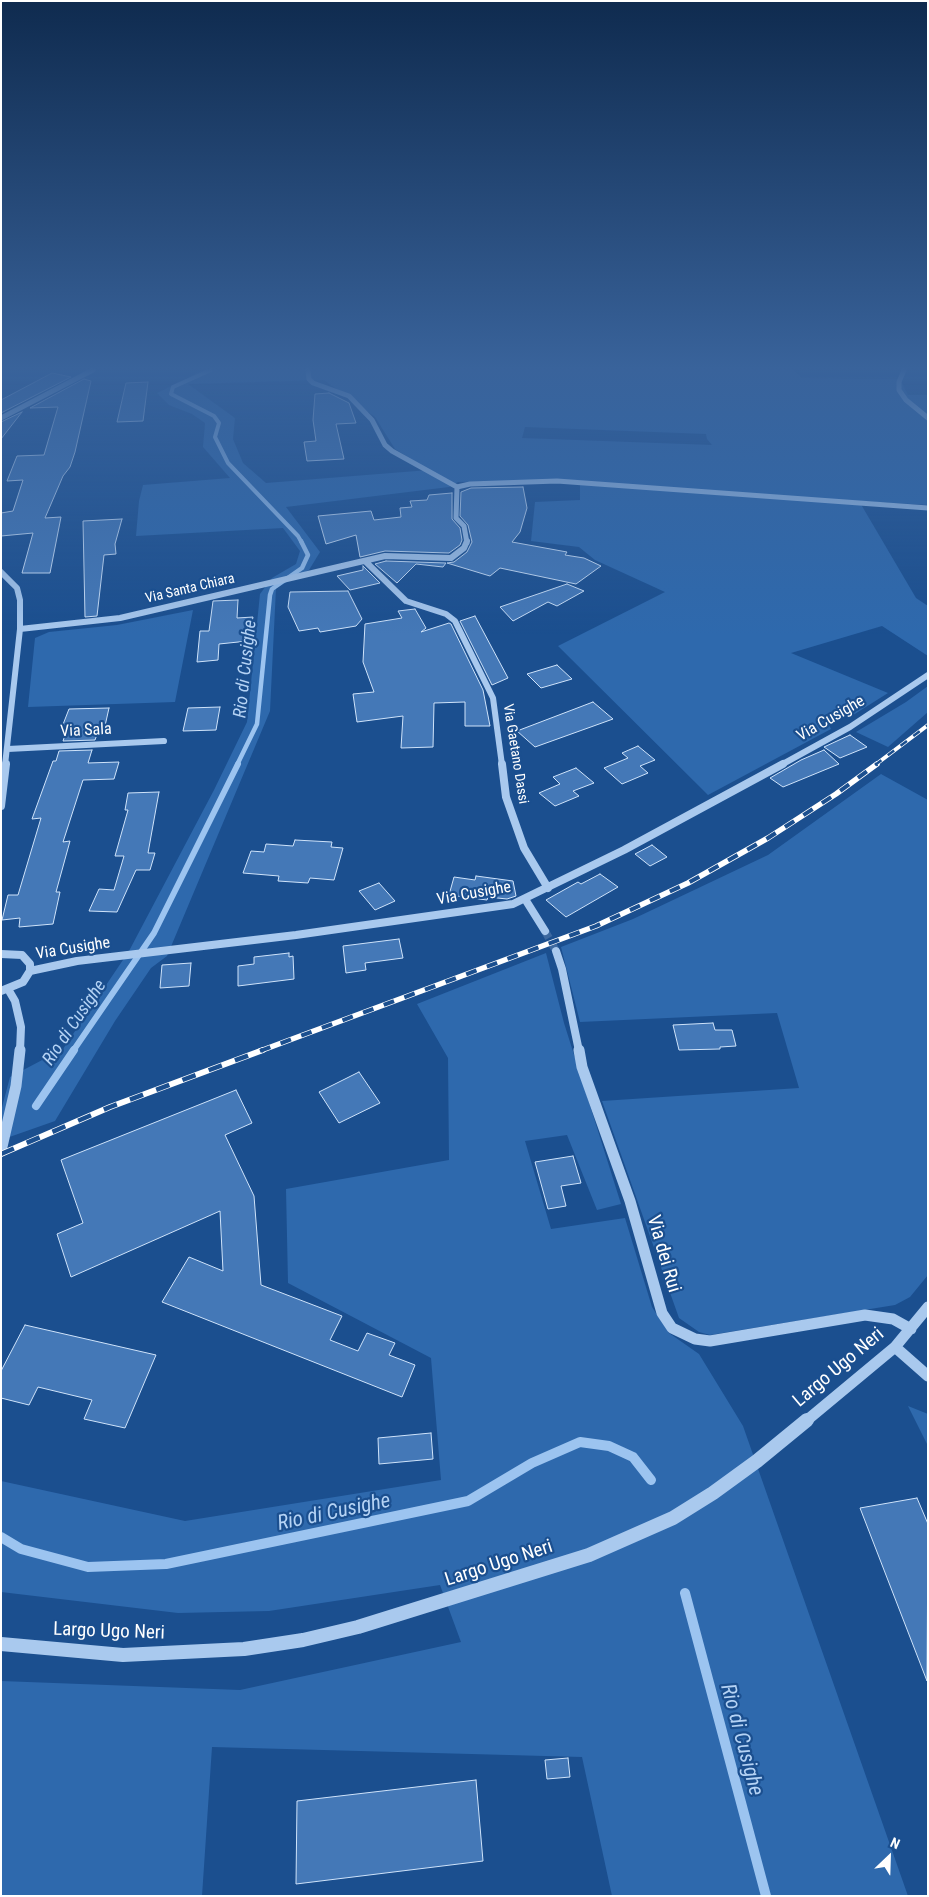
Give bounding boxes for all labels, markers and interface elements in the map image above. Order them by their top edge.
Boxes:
street label: Via Santa Chiara [144,571,236,607]
water label: Rio di Cusighe [230,619,262,719]
street label: Via Cusighe [794,692,868,746]
street label: Via Gaetano Dassi [499,703,531,805]
street label: Via Sala [60,720,112,742]
street label: Via Cusighe [435,878,513,910]
street label: Via Cusighe [35,934,111,964]
water label: Rio di Cusighe [39,976,111,1070]
street label: Via dei Rui [641,1213,685,1295]
street label: Largo Ugo Neri [789,1323,889,1413]
water label: Rio di Cusighe [275,1489,393,1537]
street label: Largo Ugo Neri [442,1536,556,1592]
street label: Largo Ugo Neri [53,1619,165,1645]
water label: Rio di Cusighe [714,1681,768,1799]
north arrow [864,1832,914,1882]
text: N [888,1834,902,1852]

